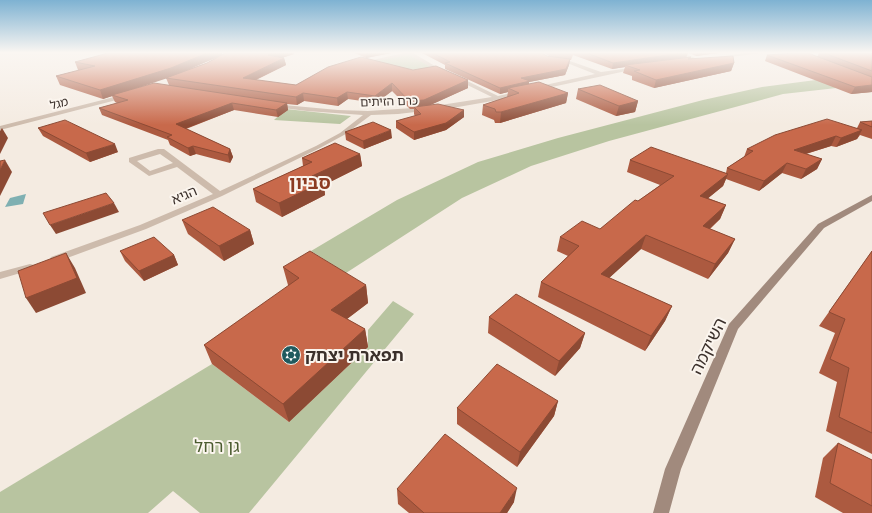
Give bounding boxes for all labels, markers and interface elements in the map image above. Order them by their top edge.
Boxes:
street label: כרם הזיתים [360,92,418,110]
street label: מגל [48,93,70,113]
district label: סביון [289,172,331,194]
street label: הגיא [168,182,200,208]
street label: השיקמה [686,314,730,378]
synagogue icon: תפארת יצחק [280,344,302,366]
place label: תפארת יצחק [305,345,404,365]
park label: גן רחל [194,436,240,456]

